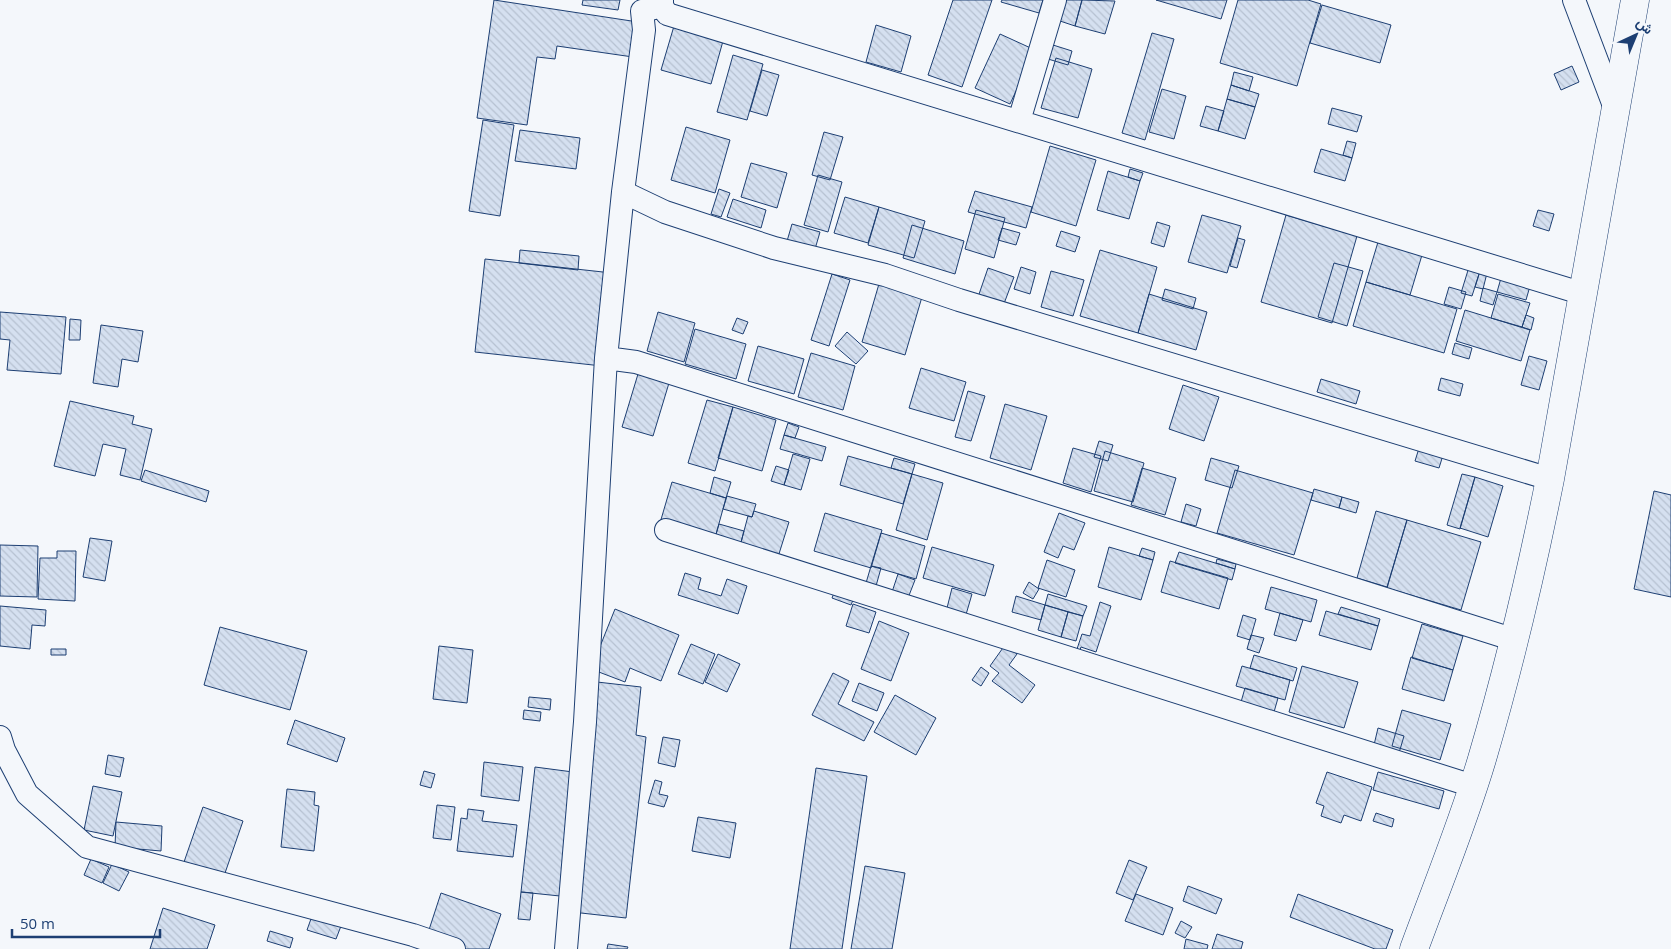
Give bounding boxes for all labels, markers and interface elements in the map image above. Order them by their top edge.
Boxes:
north arrow [1611,10,1661,60]
text: ش [1633,13,1658,38]
scale bar [12,906,160,938]
text: 50 m [20,913,55,933]

